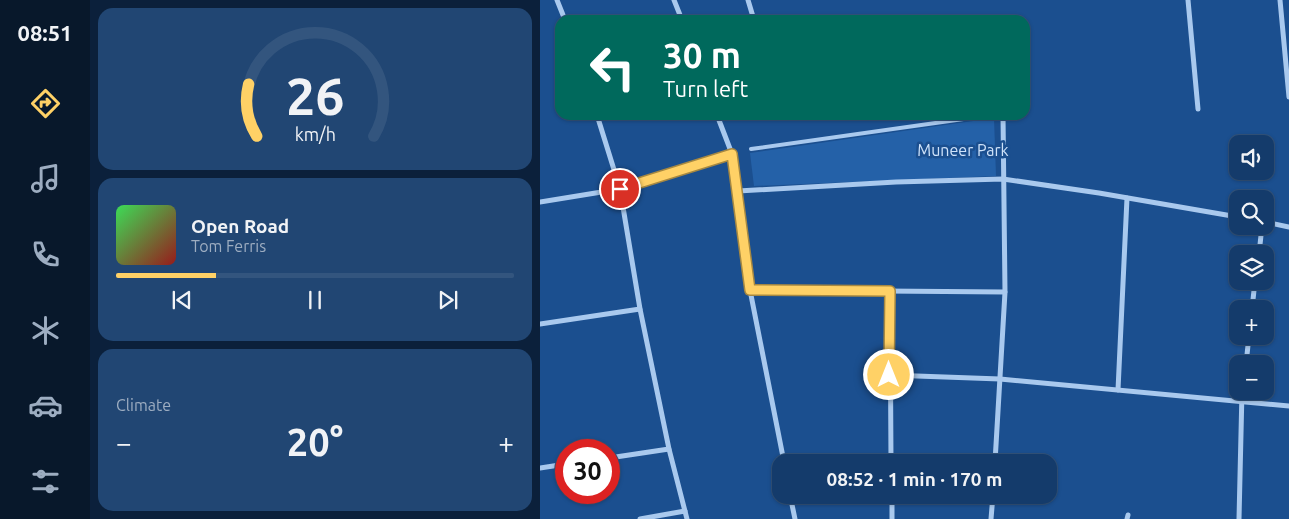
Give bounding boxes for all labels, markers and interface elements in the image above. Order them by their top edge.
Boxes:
text: 08:51 [17,20,73,45]
icon: left [580,35,645,100]
text: 30 m [663,35,741,75]
text: 26 [286,67,344,125]
text: Turn left [663,76,748,101]
icon: directions [28,86,63,121]
text: km/h [294,124,336,144]
map controls [1229,135,1274,400]
button: sound [1229,135,1274,180]
park label: Muneer Park [917,141,1009,159]
icon: music [28,161,63,196]
pin [599,168,641,210]
icon: arrive [606,175,634,203]
button: search [1229,190,1274,235]
text: Open Road [191,215,289,237]
icon: phone [28,237,63,272]
text: Tom Ferris [191,237,266,255]
button: layers [1229,245,1274,290]
icon: previous [168,286,196,314]
icon: pause [301,286,329,314]
icon: next [434,286,462,314]
button: + [1229,300,1274,345]
icon: climate [28,313,63,348]
position arrow [862,348,914,400]
button: − [1229,355,1274,400]
icon: car [28,388,63,423]
text: Climate [116,396,171,414]
text: 20° [287,421,343,463]
text: − [116,427,132,458]
text: + [498,427,514,458]
speed limit sign: 30 [555,439,620,504]
icon: filters [28,464,63,499]
text: 08:52 · 1 min · 170 m [827,468,1002,490]

